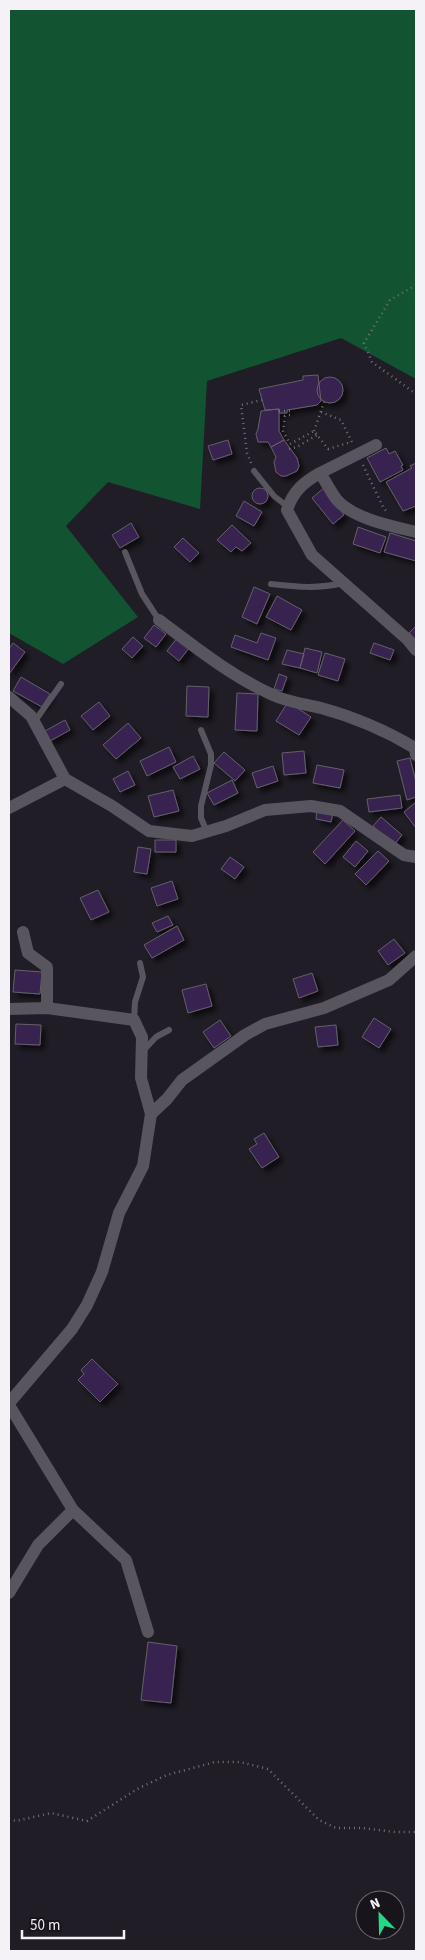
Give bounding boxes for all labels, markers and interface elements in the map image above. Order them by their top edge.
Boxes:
north arrow [355,1890,405,1940]
text: N [367,1893,384,1915]
scale bar [22,1908,125,1940]
text: 50 m [30,1915,60,1936]

